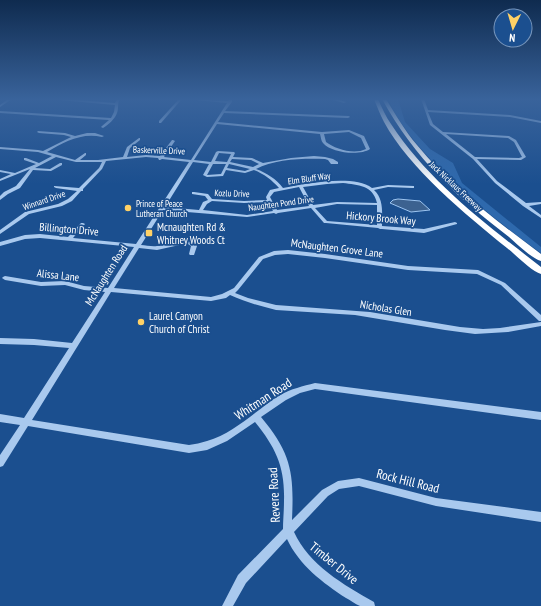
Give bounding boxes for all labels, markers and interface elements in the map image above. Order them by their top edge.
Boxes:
north arrow [493,8,533,48]
text: N [509,31,516,45]
street label: Baskerville Drive [133,144,185,156]
street label: Jack Nicklaus Freeway [427,158,485,214]
street label: Elm Bluff Way [287,169,332,186]
street label: Kozlu Drive [214,187,250,199]
street label: Winnard Drive [21,188,67,212]
street label: Naughten Pond Drive [248,193,315,213]
place label: Prince of Peace Lutheran Church [136,198,187,219]
marker: Prince of Peace Lutheran Church [123,203,133,213]
street label: Hickory Brook Way [346,208,417,228]
street label: Billington Drive [39,219,100,239]
place label: Mcnaughten Rd & Whitney Woods Ct [157,220,226,247]
marker: Mcnaughten Rd & Whitney Woods Ct [144,228,154,238]
street label: McNaughten Grove Lane [290,235,384,261]
street label: McNaughten Road [82,242,130,308]
street label: Alissa Lane [36,266,80,284]
street label: Nicholas Glen [359,297,413,319]
place label: Laurel Canyon Church of Christ [149,309,210,336]
marker: Laurel Canyon Church of Christ [136,317,146,327]
street label: Whitman Road [231,374,295,424]
street label: Rock Hill Road [375,465,441,497]
street label: Revere Road [264,467,284,523]
street label: Timber Drive [306,538,362,588]

